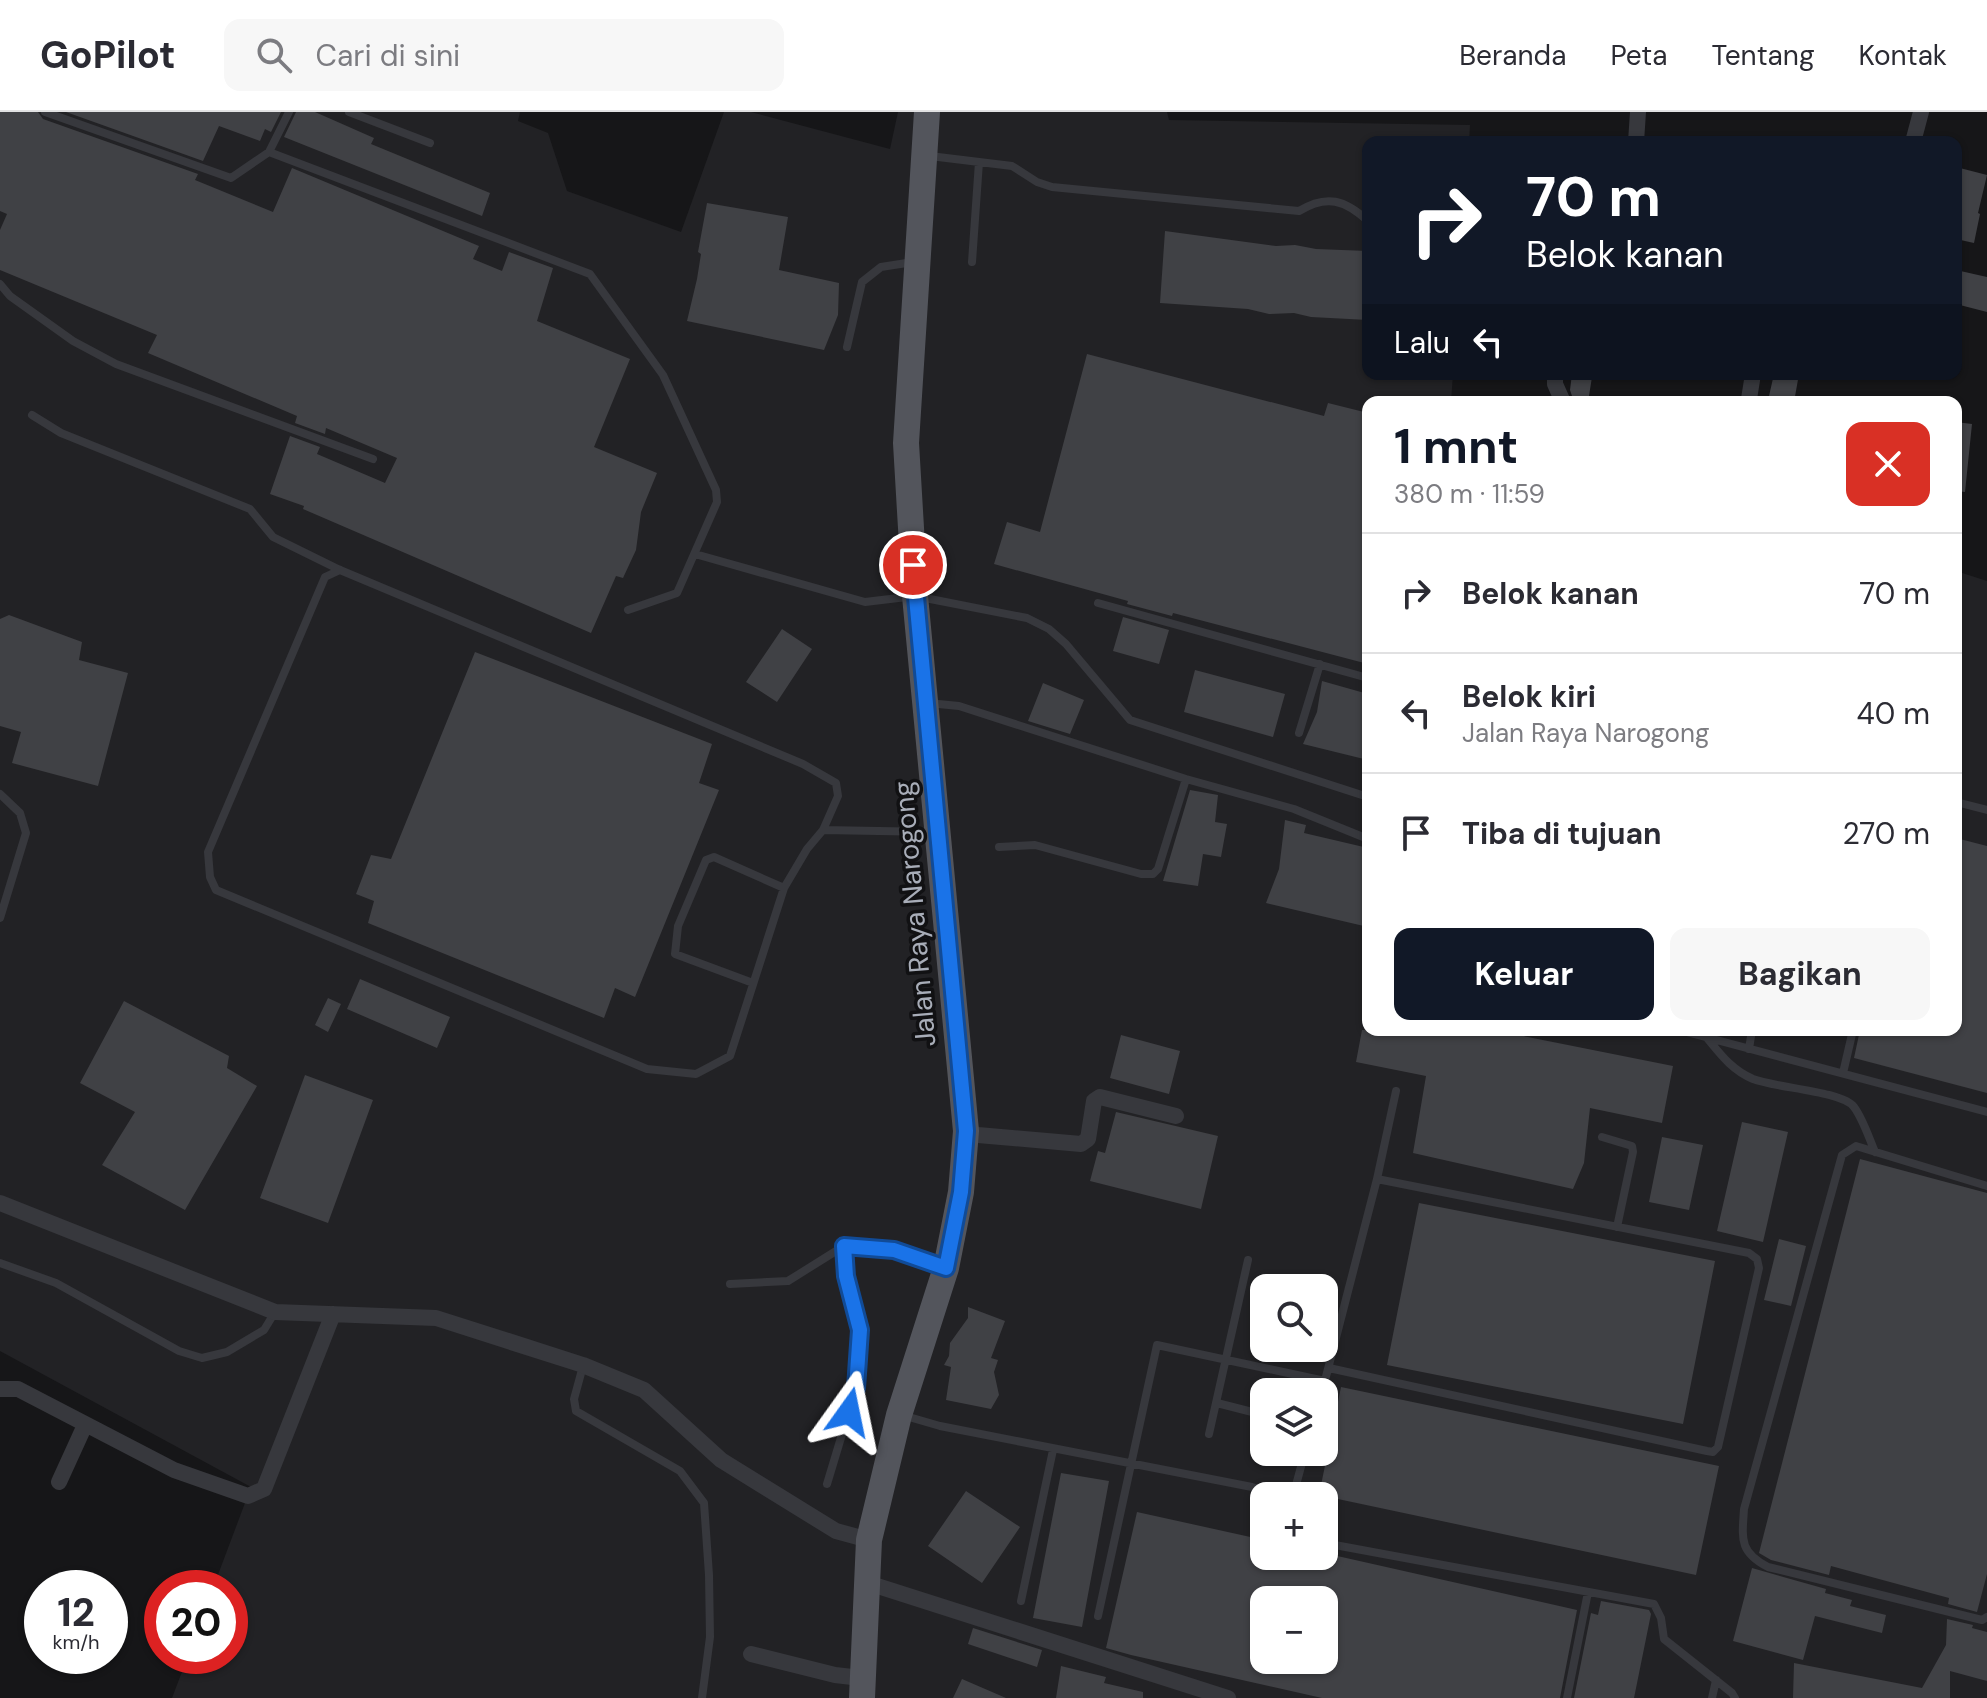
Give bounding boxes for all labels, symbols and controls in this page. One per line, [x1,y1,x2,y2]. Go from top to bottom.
search box [224,19,784,91]
text: GoPilot [40,30,176,80]
icon: search [252,33,296,77]
text: Cari di sini [316,36,460,75]
text: Beranda [1459,37,1566,74]
text: Peta [1610,37,1667,74]
text: Tentang [1711,37,1815,74]
text: Kontak [1859,37,1947,74]
text: 70 m [1526,160,1661,233]
icon: right [1394,168,1498,272]
text: Belok kanan [1526,231,1724,278]
icon: left [1466,320,1510,364]
text: Lalu [1394,323,1450,362]
text: 1 mnt [1394,415,1518,478]
button: close [1846,422,1930,506]
text: 380 m · 11:59 [1394,477,1545,511]
pin [879,531,947,599]
icon: arrive [891,543,935,587]
icon: right [1394,571,1438,615]
text: Belok kanan [1462,574,1639,613]
text: 70 m [1859,574,1930,613]
text: Belok kiri [1462,677,1596,716]
icon: left [1394,691,1438,735]
text: 40 m [1857,694,1930,733]
text: Jalan Raya Narogong [1462,716,1709,750]
street label: Jalan Raya Narogong [884,780,945,1048]
icon: arrive [1394,811,1438,855]
text: Tiba di tujuan [1462,814,1662,853]
text: 270 m [1842,814,1930,853]
button: Keluar [1394,928,1654,1020]
button: Bagikan [1670,928,1930,1020]
map controls [1250,1274,1338,1674]
button: search [1250,1274,1338,1362]
position arrow [807,1370,891,1454]
button: layers [1250,1378,1338,1466]
button: + [1250,1482,1338,1570]
speed limit sign: 20 [144,1570,248,1674]
text: 12 [57,1586,95,1638]
button: − [1250,1586,1338,1674]
text: km/h [52,1629,100,1655]

